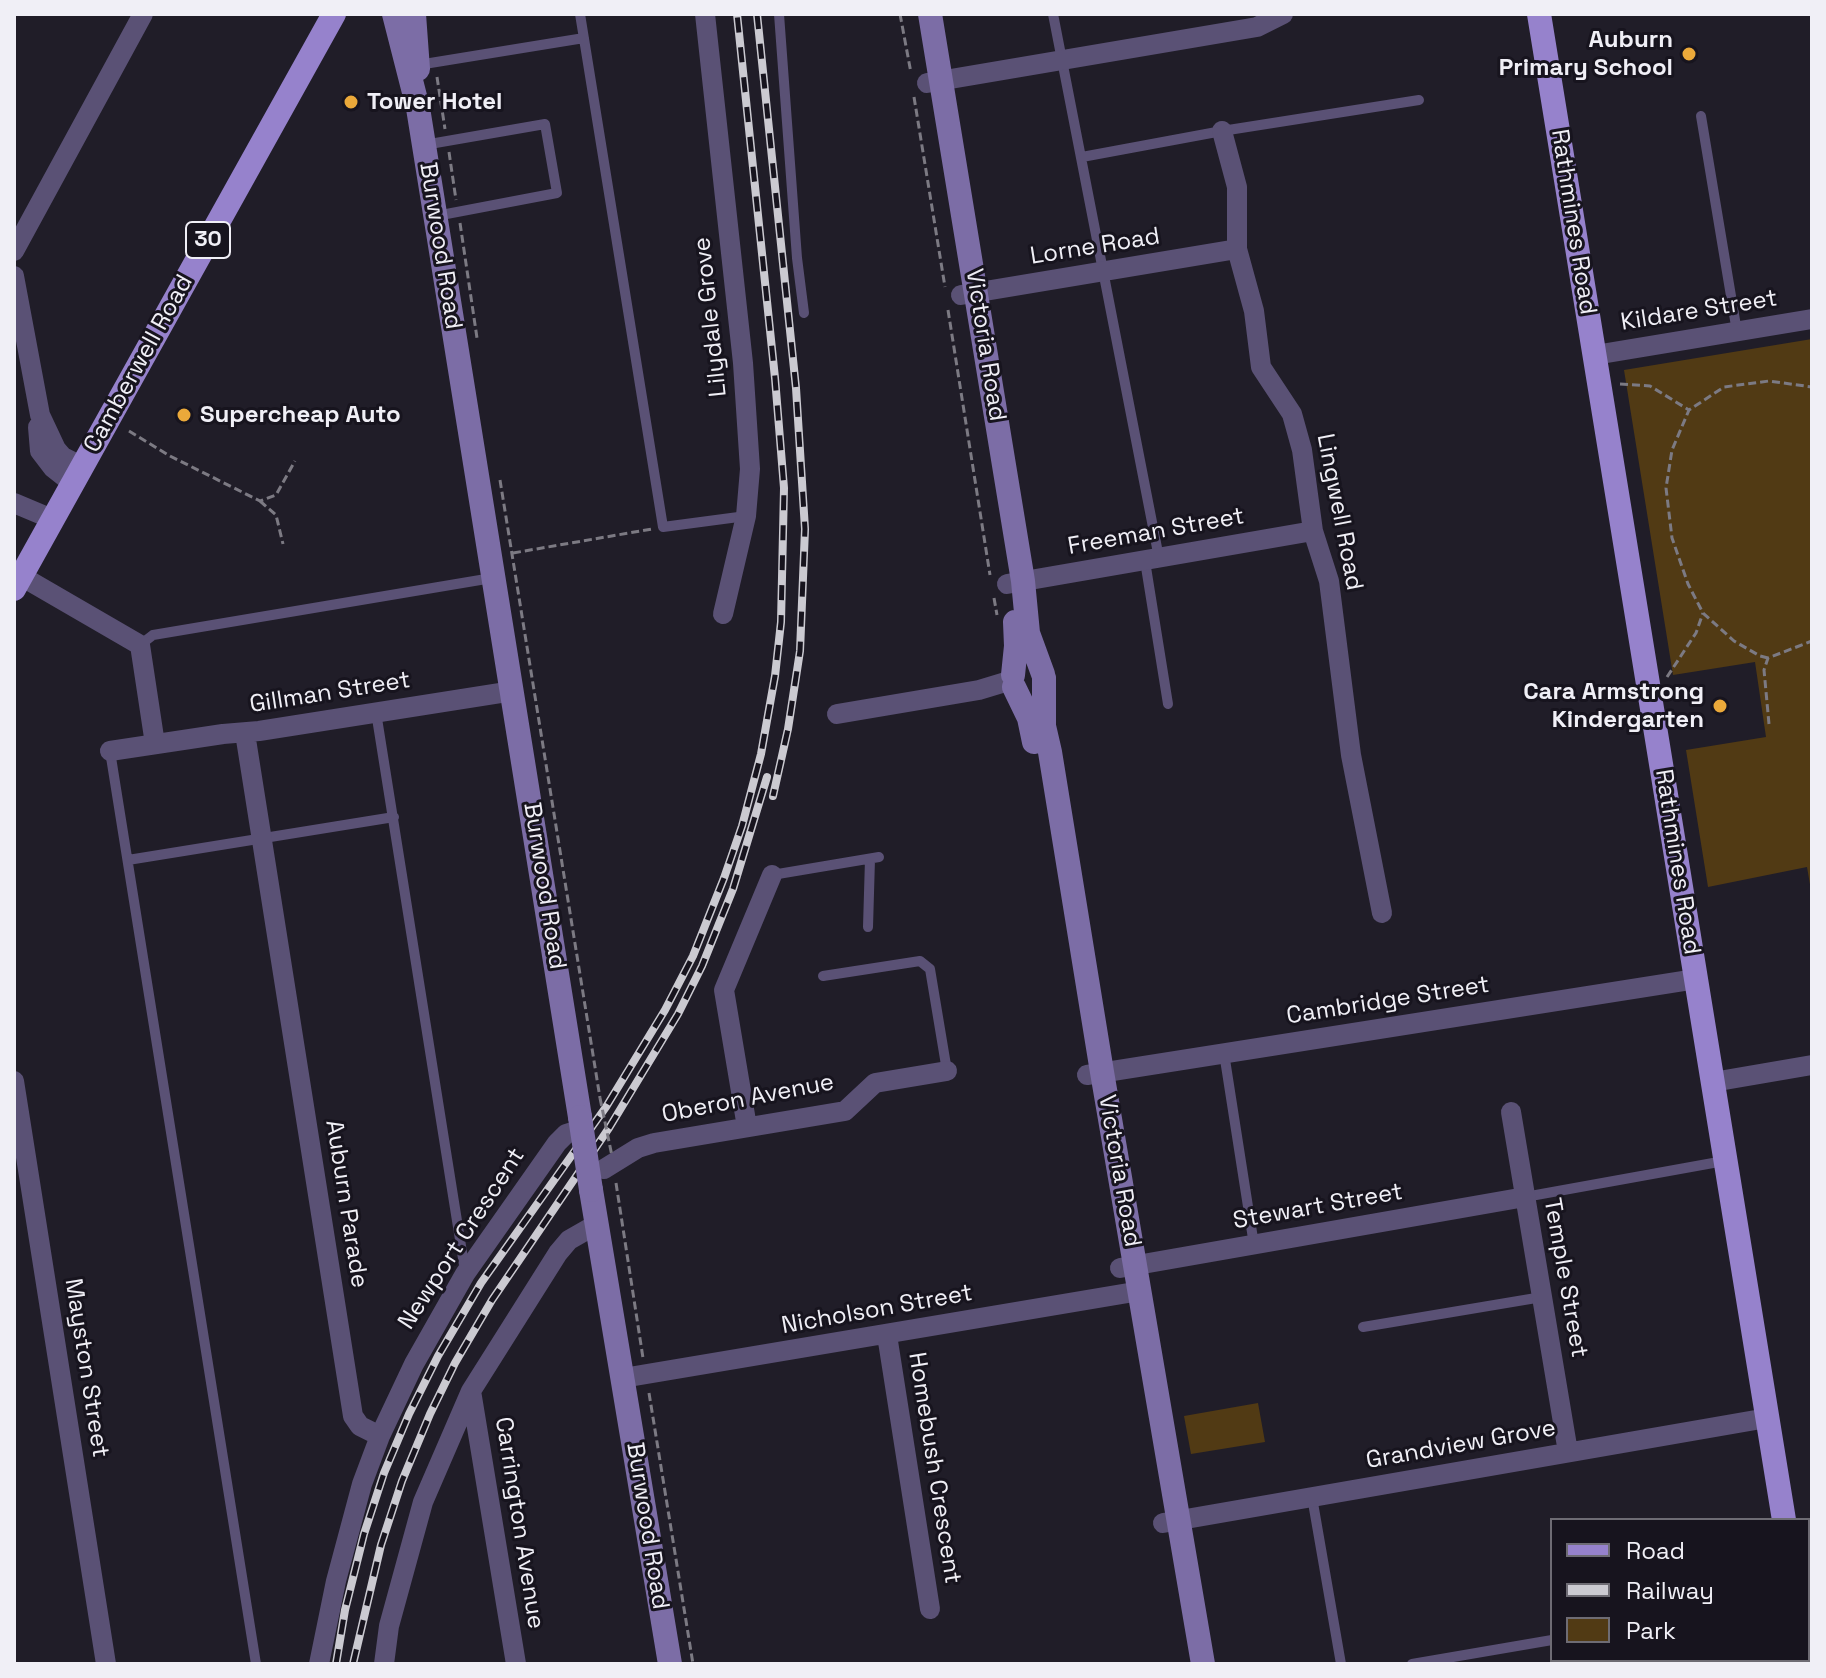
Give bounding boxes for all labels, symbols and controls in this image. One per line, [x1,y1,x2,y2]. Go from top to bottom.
place label: Auburn Primary School [1499,26,1673,82]
marker: Auburn Primary School [1680,45,1698,63]
place label: Tower Hotel [367,88,503,116]
marker: Tower Hotel [342,93,360,111]
street label: Rathmines Road [1544,127,1602,317]
street label: Burwood Road [413,160,467,332]
road number: 30 [186,222,230,258]
street label: Lorne Road [1028,223,1162,271]
street label: Lilydale Grove [688,236,734,398]
street label: Victoria Road [959,267,1011,423]
street label: Camberwell Road [78,270,200,458]
street label: Kildare Street [1619,284,1779,338]
place label: Supercheap Auto [200,401,401,429]
marker: Supercheap Auto [175,406,193,424]
street label: Lingwell Road [1310,431,1368,593]
street label: Freeman Street [1066,502,1246,562]
street label: Gillman Street [248,666,412,720]
place label: Cara Armstrong Kindergarten [1523,678,1704,734]
marker: Cara Armstrong Kindergarten [1711,697,1729,715]
street label: Rathmines Road [1648,767,1706,957]
street label: Burwood Road [517,800,571,972]
street label: Cambridge Street [1285,971,1491,1031]
street label: Oberon Avenue [659,1068,837,1130]
street label: Victoria Road [1091,1093,1147,1249]
street label: Auburn Parade [319,1118,373,1290]
street label: Newport Crescent [393,1143,531,1335]
street label: Stewart Street [1231,1178,1405,1236]
street label: Temple Street [1537,1196,1593,1360]
street label: Mayston Street [58,1276,114,1460]
street label: Nicholson Street [779,1279,975,1341]
street label: Homebush Crescent [901,1350,967,1586]
street label: Grandview Grove [1364,1414,1558,1476]
street label: Carrington Avenue [488,1415,550,1631]
street label: Burwood Road [620,1440,674,1612]
legend [1550,1518,1810,1662]
text: Road [1626,1535,1685,1566]
text: Railway [1626,1575,1714,1606]
text: Park [1626,1615,1676,1646]

